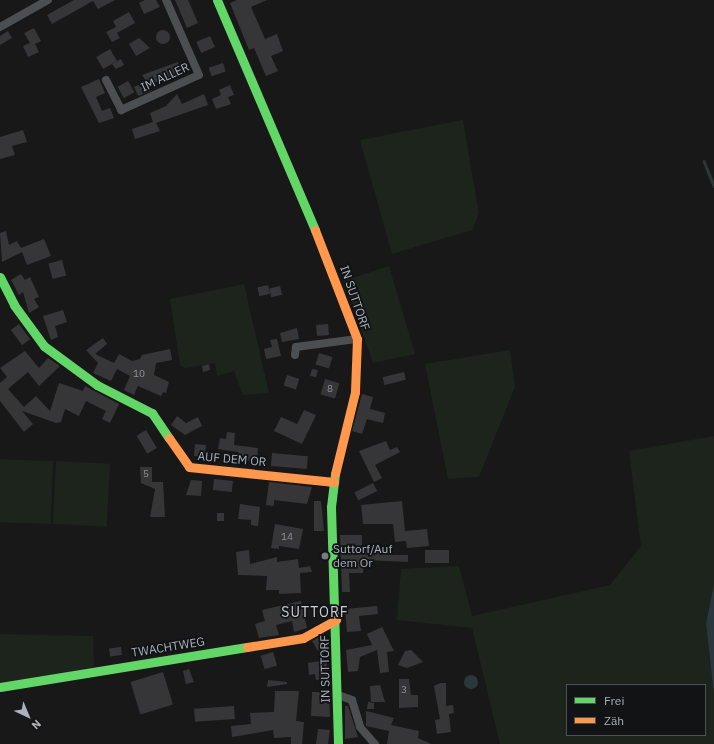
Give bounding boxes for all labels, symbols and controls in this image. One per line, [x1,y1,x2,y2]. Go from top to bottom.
street label: IM ALLER [138,60,192,94]
street label: IN SUTTORF [337,264,373,332]
house number: 10 [133,368,145,380]
house number: 8 [327,383,333,395]
street label: AUF DEM OR [197,449,267,469]
house number: 5 [143,468,149,480]
house number: 14 [281,531,293,543]
place label: Suttorf/Auf dem Or [333,542,392,570]
marker: Suttorf/Auf dem Or [320,551,330,561]
district label: SUTTORF [281,604,349,620]
street label: TWACHTWEG [130,634,206,660]
street label: IN SUTTORF [317,635,333,703]
house number: 3 [401,684,407,696]
legend [566,684,706,736]
text: Frei [604,693,624,708]
north arrow [8,696,48,736]
text: Zäh [604,713,624,728]
text: N [29,717,44,732]

